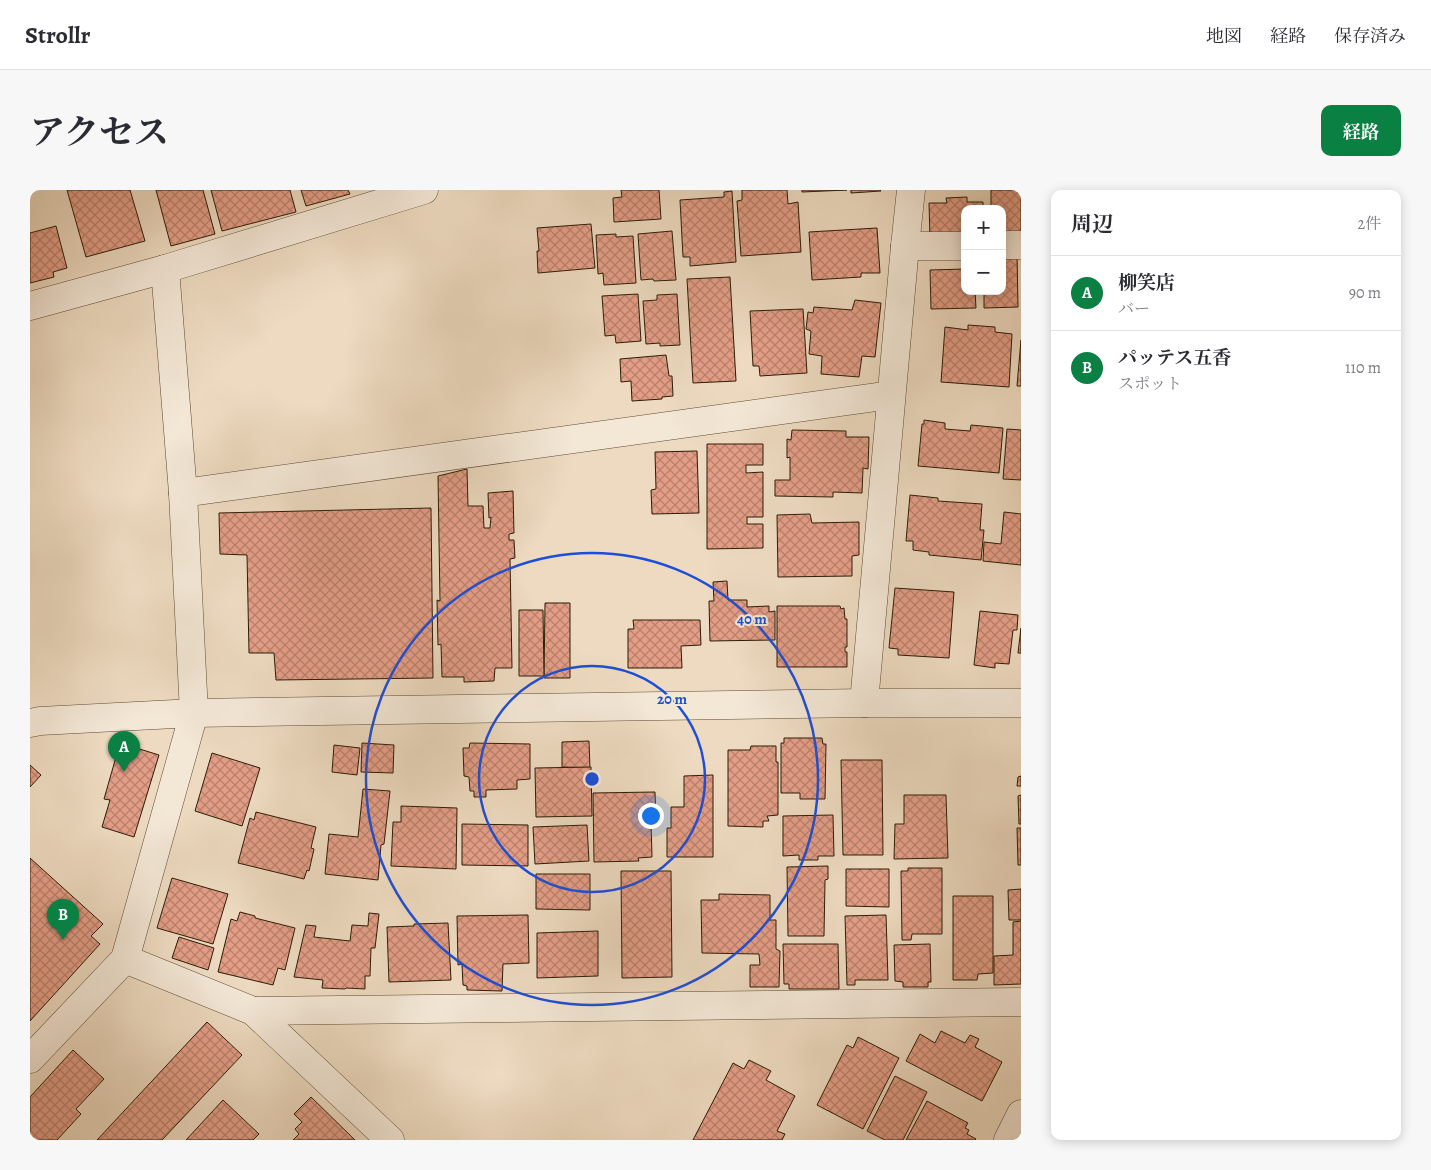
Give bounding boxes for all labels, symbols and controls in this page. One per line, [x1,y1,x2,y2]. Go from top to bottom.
text: Strollr [25,19,90,51]
text: 地図 [1206,24,1242,48]
text: 経路 [1270,24,1306,48]
text: 保存済み [1334,24,1406,48]
button: 経路 [1321,105,1401,156]
text: アクセス [30,108,169,156]
map controls [961,205,1006,295]
button: + [961,205,1006,250]
text: 周辺 [1071,210,1113,238]
text: 2件 [1357,213,1381,235]
button: − [961,250,1006,295]
text: 柳笑店 [1118,270,1175,296]
text: A [1082,282,1092,304]
text: 90 m [1349,282,1381,304]
text: バー [1118,298,1150,320]
text: パッテス五香 [1118,345,1231,371]
text: B [1082,357,1092,379]
text: 110 m [1345,357,1381,379]
text: スポット [1118,373,1182,395]
text: 40 m [737,609,767,629]
text: 20 m [657,689,687,709]
pin: A [108,731,140,772]
centre of rings [583,770,601,788]
your location [638,803,664,829]
pin: B [47,899,79,940]

